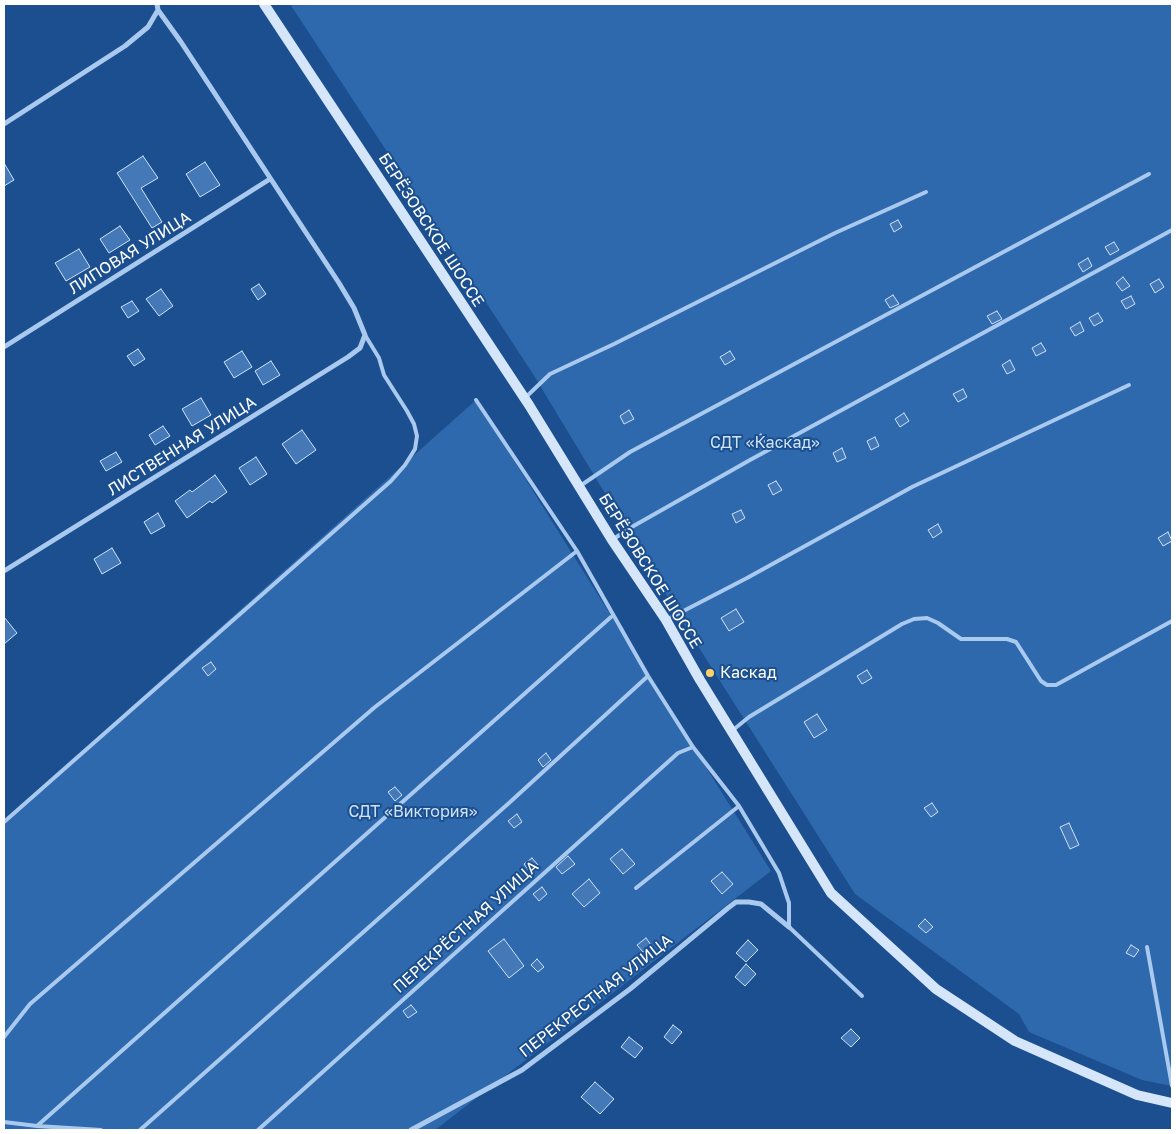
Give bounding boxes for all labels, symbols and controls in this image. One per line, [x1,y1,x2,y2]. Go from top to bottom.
street label: БЕРЁЗОВСКОЕ ШОССЕ [374,150,488,310]
street label: ЛИПОВАЯ УЛИЦА [65,208,195,298]
street label: ЛИСТВЕННАЯ УЛИЦА [104,392,260,500]
park label: СДТ «Каскад» [710,433,820,453]
street label: БЕРЁЗОВСКОЕ ШОССЕ [594,490,706,652]
place label: Каскад [720,663,777,683]
marker: Каскад [704,667,716,679]
park label: СДТ «Виктория» [349,802,477,822]
street label: ПЕРЕКРЁСТНАЯ УЛИЦА [390,857,542,997]
street label: ПЕРЕКРЕСТНАЯ УЛИЦА [516,930,676,1062]

